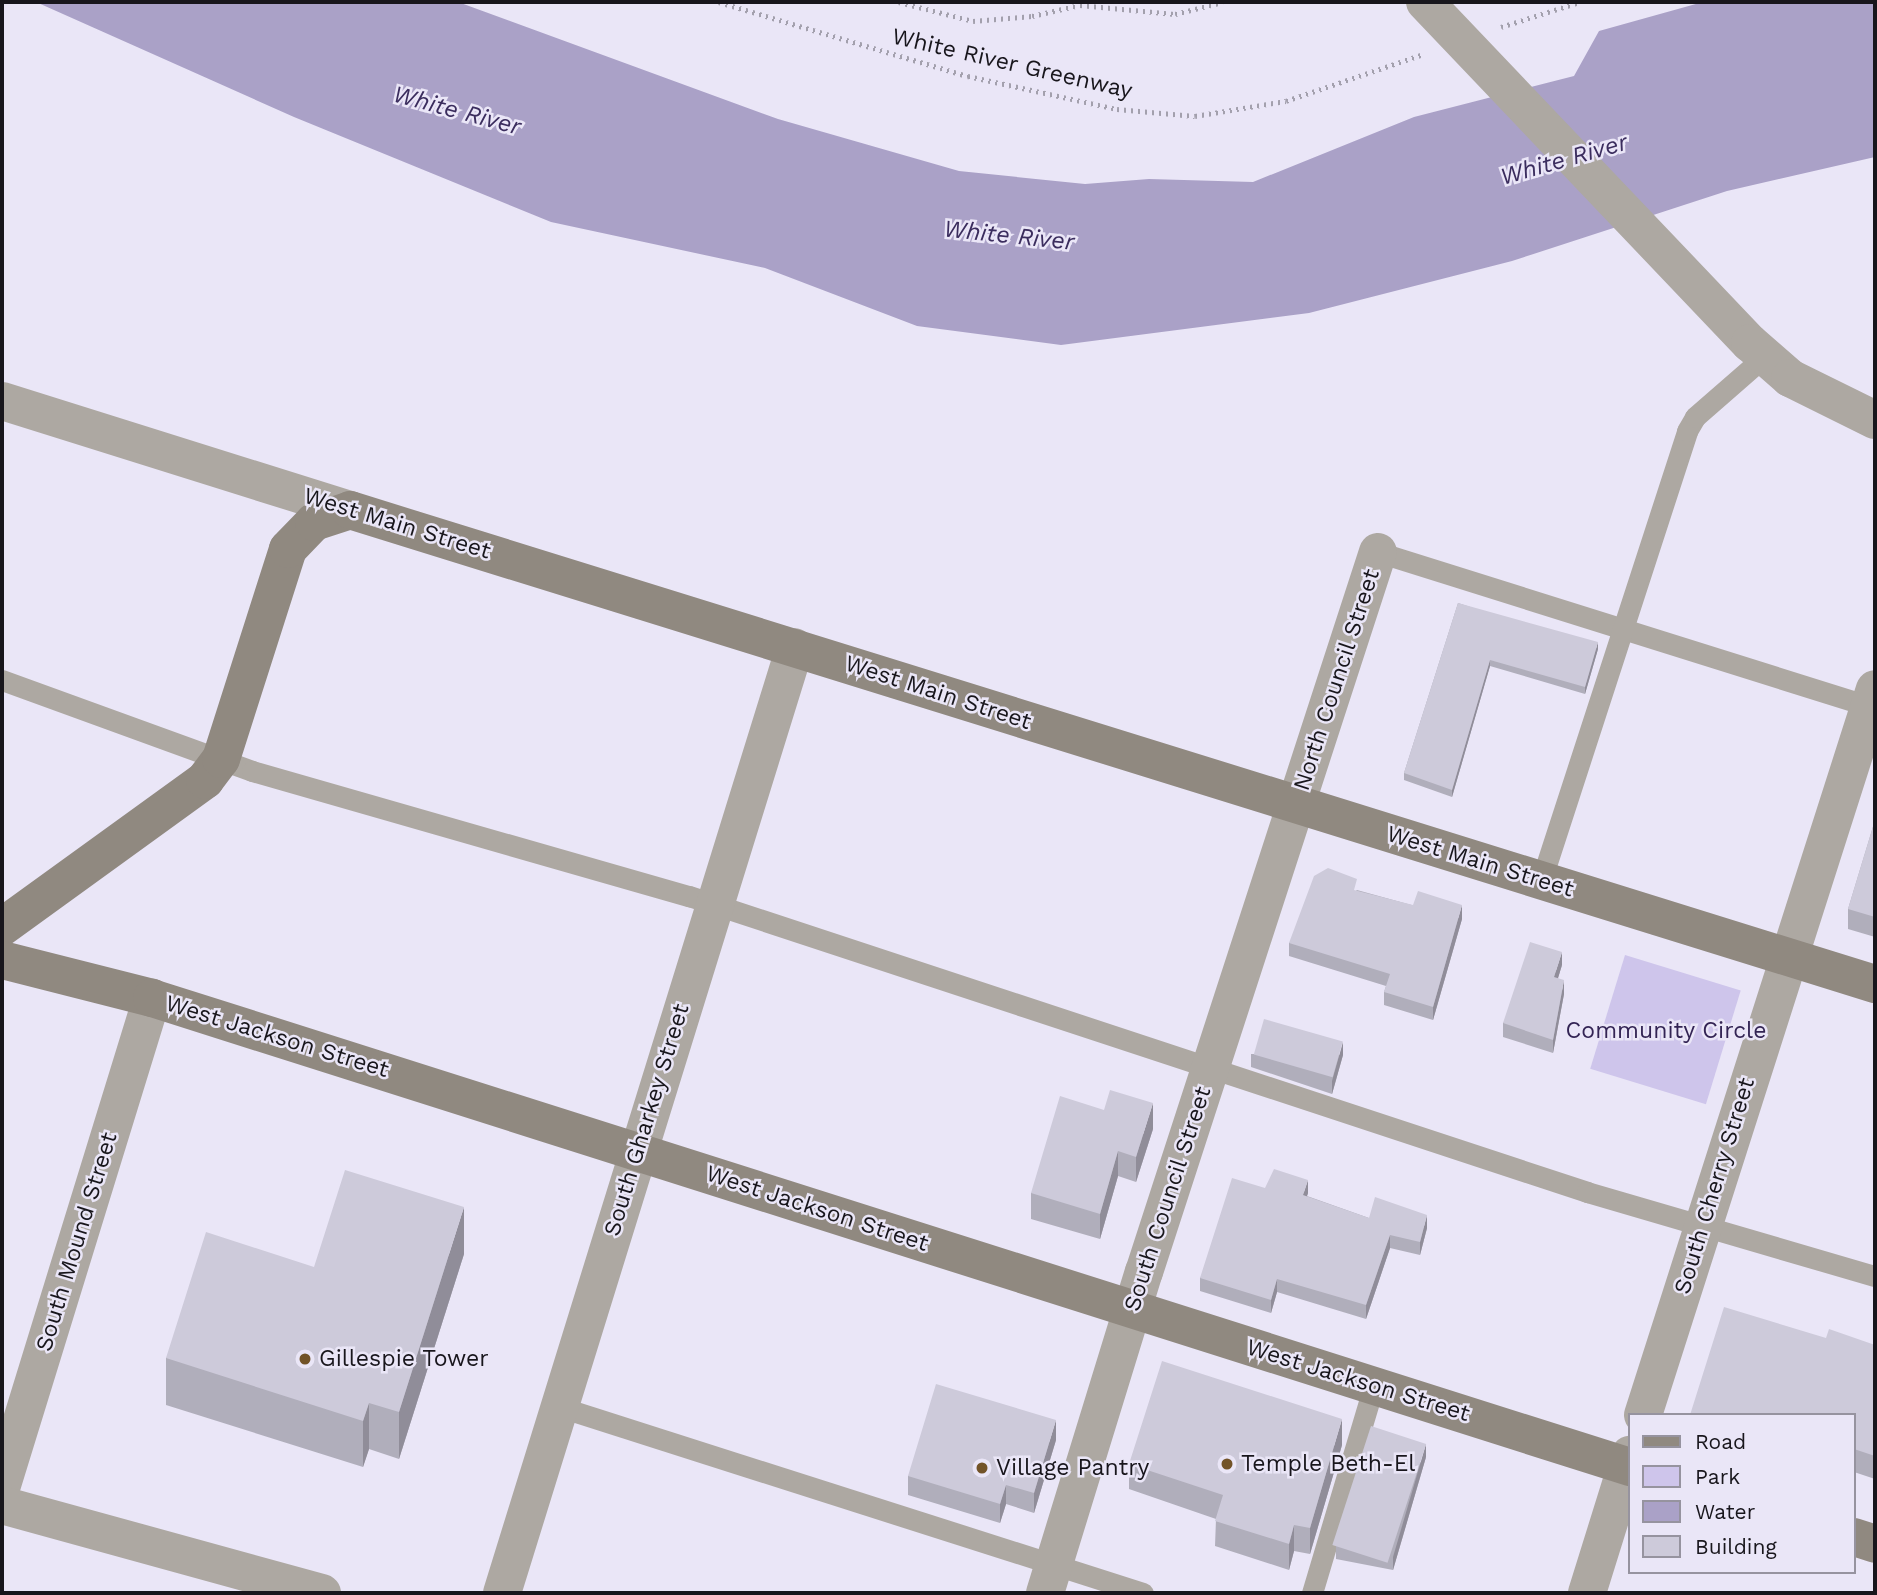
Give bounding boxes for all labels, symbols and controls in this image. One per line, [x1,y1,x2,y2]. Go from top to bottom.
street label: White River Greenway [889,23,1135,105]
water label: White River [390,80,524,142]
water label: White River [1497,128,1631,192]
water label: White River [942,215,1076,257]
street label: West Main Street [300,482,494,566]
street label: North Council Street [1288,565,1386,795]
street label: West Main Street [841,650,1035,736]
street label: West Main Street [1383,820,1577,904]
street label: West Jackson Street [162,990,392,1084]
street label: South Gharkey Street [598,1000,696,1240]
park label: Community Circle [1565,1017,1767,1045]
street label: South Cherry Street [1669,1074,1761,1298]
street label: South Council Street [1118,1083,1218,1315]
street label: South Mound Street [31,1129,123,1355]
street label: West Jackson Street [702,1160,932,1258]
street label: West Jackson Street [1243,1334,1473,1428]
place label: Gillespie Tower [319,1345,489,1373]
marker: Gillespie Tower [297,1351,313,1367]
legend [1629,1413,1856,1574]
text: Road [1695,1429,1746,1454]
place label: Temple Beth-El [1241,1450,1415,1478]
place label: Village Pantry [996,1454,1149,1482]
marker: Temple Beth-El [1219,1456,1235,1472]
marker: Village Pantry [974,1460,990,1476]
text: Park [1695,1464,1740,1489]
text: Water [1695,1499,1755,1524]
text: Building [1695,1534,1777,1559]

